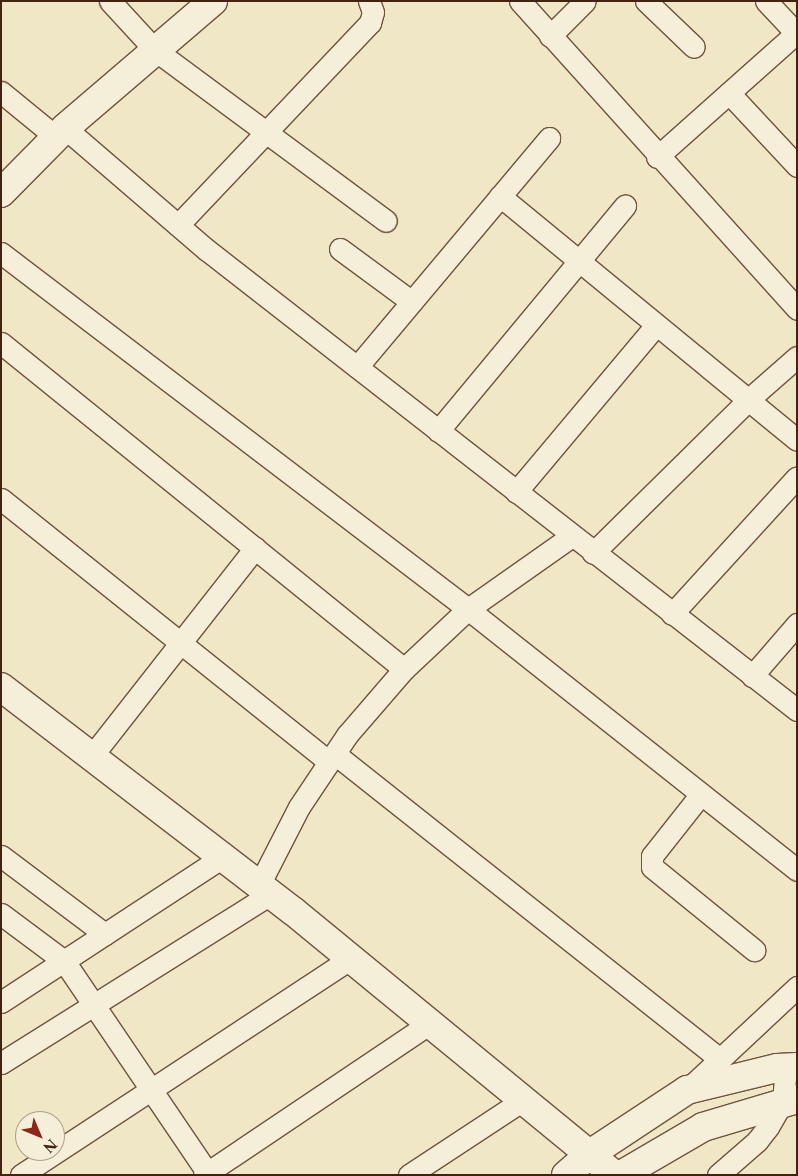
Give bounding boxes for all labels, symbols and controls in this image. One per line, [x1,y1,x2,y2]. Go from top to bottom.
north arrow [15,1111,65,1161]
text: N [39,1135,61,1157]

